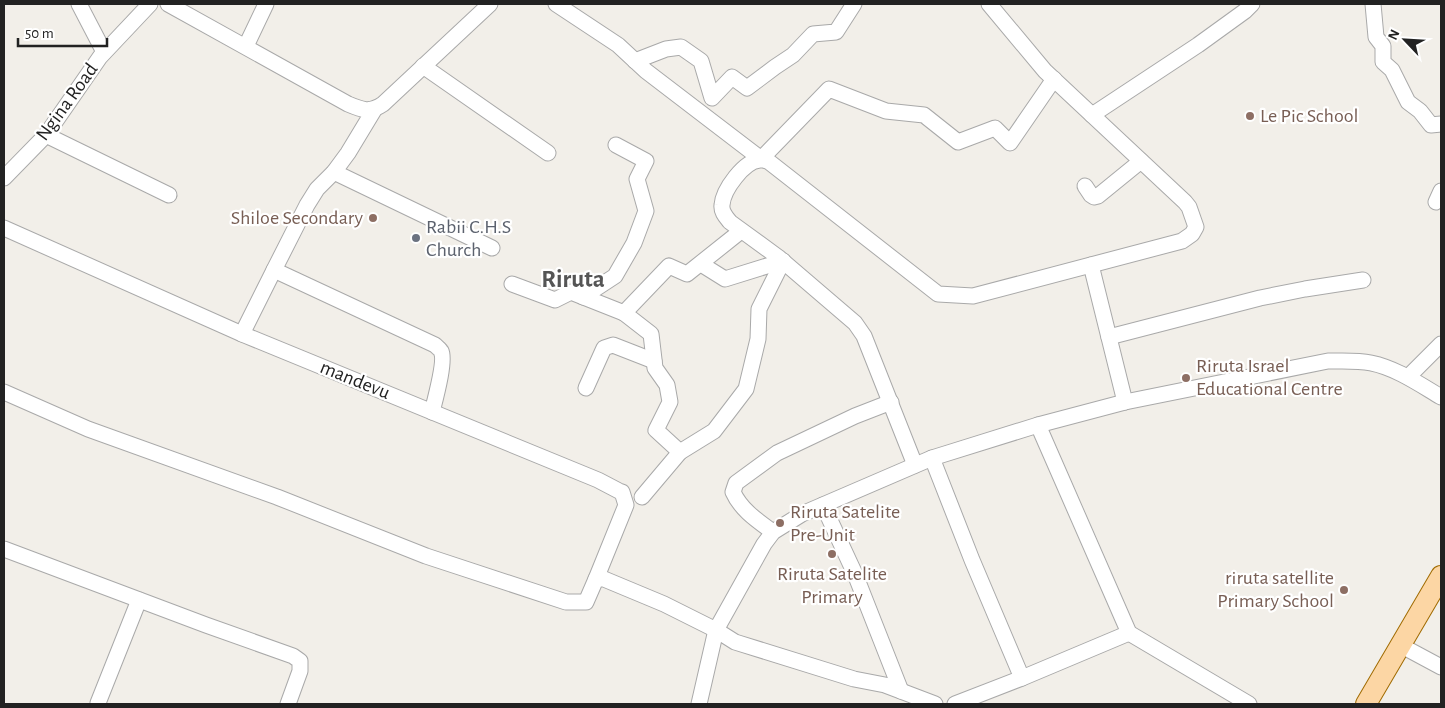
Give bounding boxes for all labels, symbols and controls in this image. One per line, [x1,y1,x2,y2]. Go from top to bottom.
scale bar [18,15,106,47]
north arrow [1380,15,1430,65]
text: 50 m [25,26,54,41]
text: N [1386,28,1403,42]
street label: Ngina Road [32,60,102,144]
place label: Le Pic School [1260,106,1359,126]
marker: Le Pic School [1244,110,1256,122]
place label: Shiloe Secondary [231,208,363,228]
marker: Shiloe Secondary [367,212,379,224]
place label: Rabii C.H.S Church [426,217,511,260]
marker: Rabii C.H.S Church [410,232,422,244]
district label: Riruta [541,267,605,292]
place label: Riruta Israel Educational Centre [1196,356,1343,399]
street label: mandevu [317,357,393,403]
marker: Riruta Israel Educational Centre [1180,372,1192,384]
place label: Riruta Satelite Pre-Unit [790,502,900,545]
marker: Riruta Satelite Pre-Unit [774,517,786,529]
marker: Riruta Satelite Primary [826,548,838,560]
place label: Riruta Satelite Primary [777,564,887,607]
place label: riruta satellite Primary School [1217,568,1334,611]
marker: riruta satellite Primary School [1338,584,1350,596]

